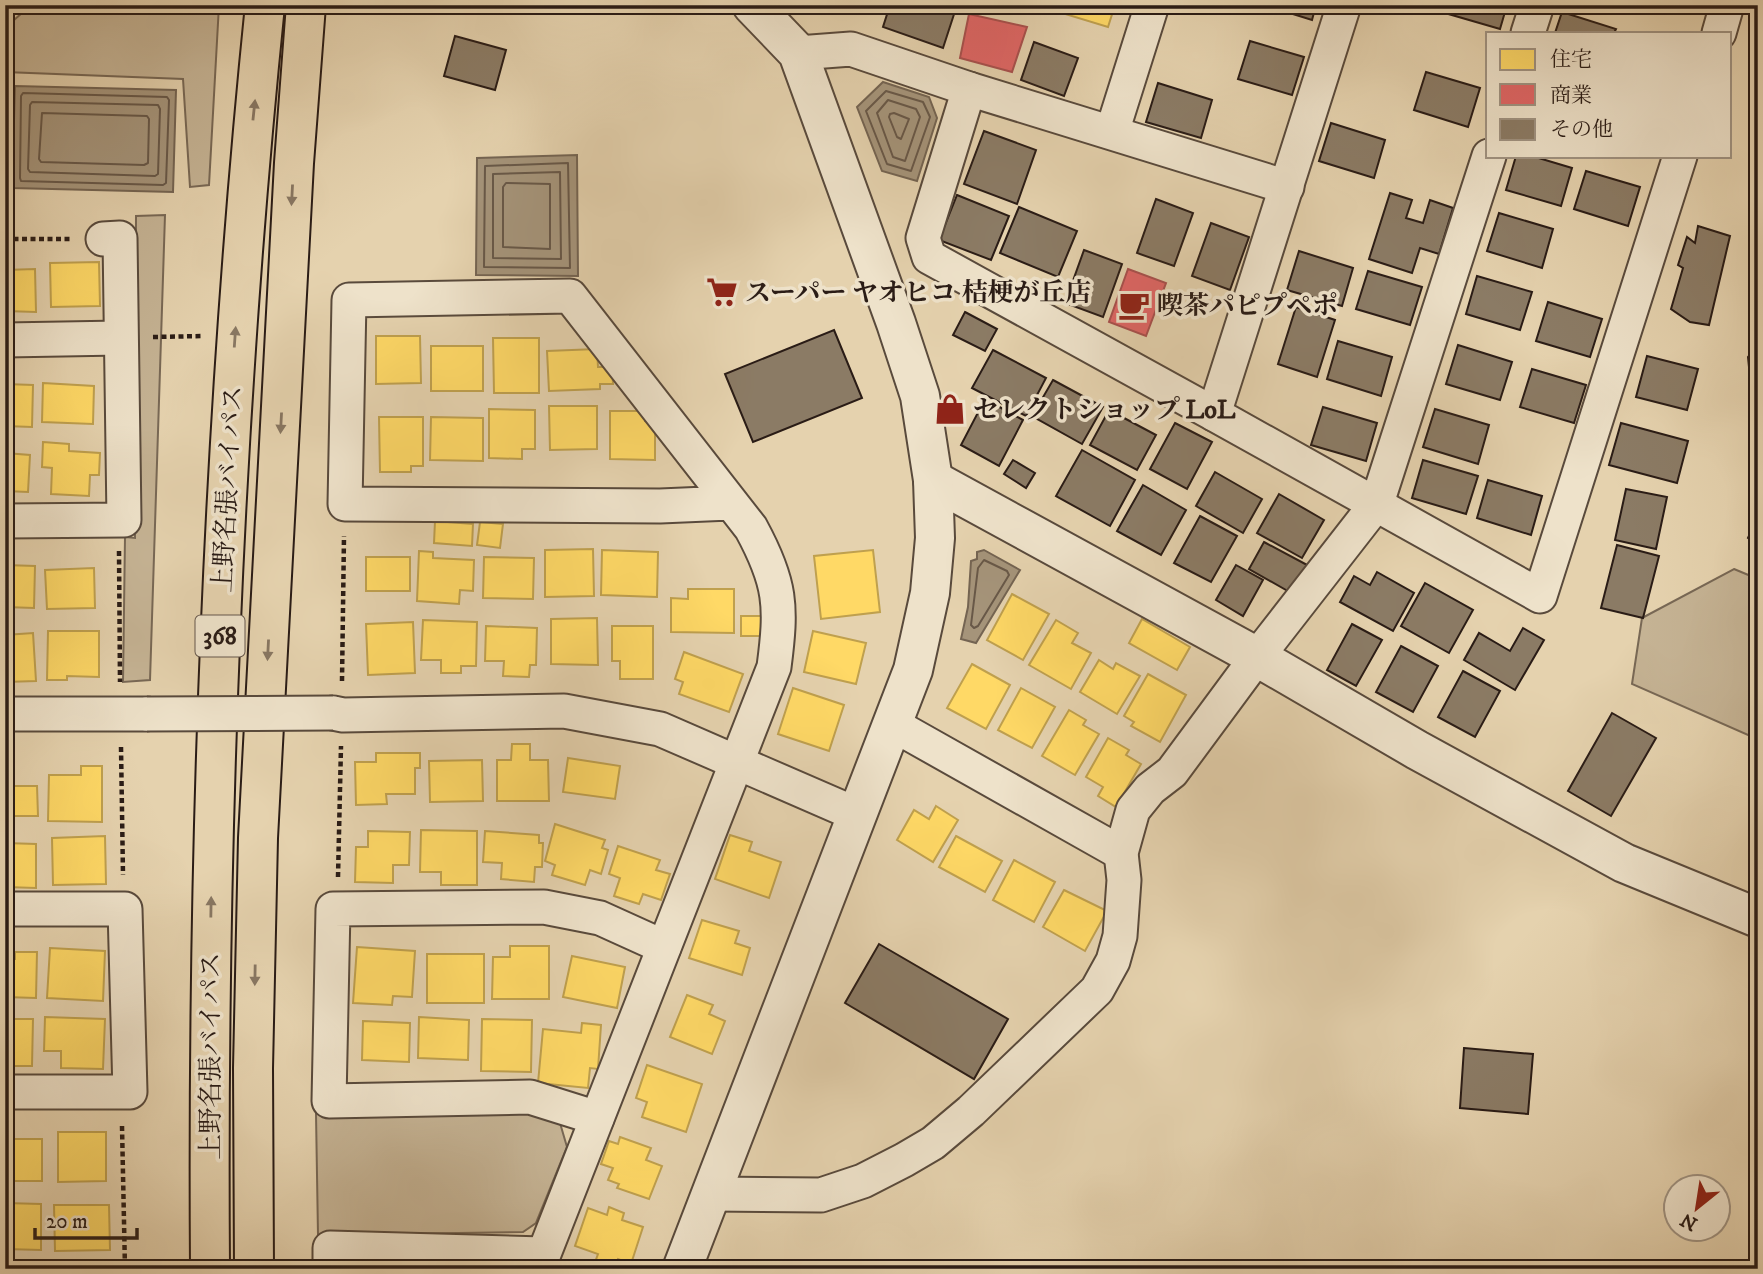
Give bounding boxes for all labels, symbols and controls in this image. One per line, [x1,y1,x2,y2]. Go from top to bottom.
legend [1486,32,1732,158]
text: 住宅 [1550,47,1592,73]
text: 商業 [1550,83,1592,109]
one-way arrow [249,99,260,121]
text: その他 [1550,117,1613,143]
one-way arrow [287,185,298,207]
supermarket icon: スーパー ヤオヒコ 桔梗が丘店 [705,275,739,309]
place label: スーパー ヤオヒコ 桔梗が丘店 [745,277,1092,310]
cafe icon: 喫茶パピプペポ [1117,288,1151,322]
place label: 喫茶パピプペポ [1157,290,1338,323]
one-way arrow [230,325,241,347]
street label: 上野名張バイパス [207,385,250,594]
shop icon: セレクトショップ LoL [933,392,967,426]
place label: セレクトショップ LoL [973,394,1236,427]
one-way arrow [275,412,286,434]
road number: 368 [196,616,244,656]
one-way arrow [263,639,274,661]
one-way arrow [206,895,217,917]
street label: 上野名張バイパス [195,952,228,1160]
one-way arrow [249,964,261,986]
north arrow [1662,1172,1732,1242]
scale bar [35,1197,136,1241]
text: N [1676,1207,1702,1235]
text: 20 m [46,1209,88,1235]

